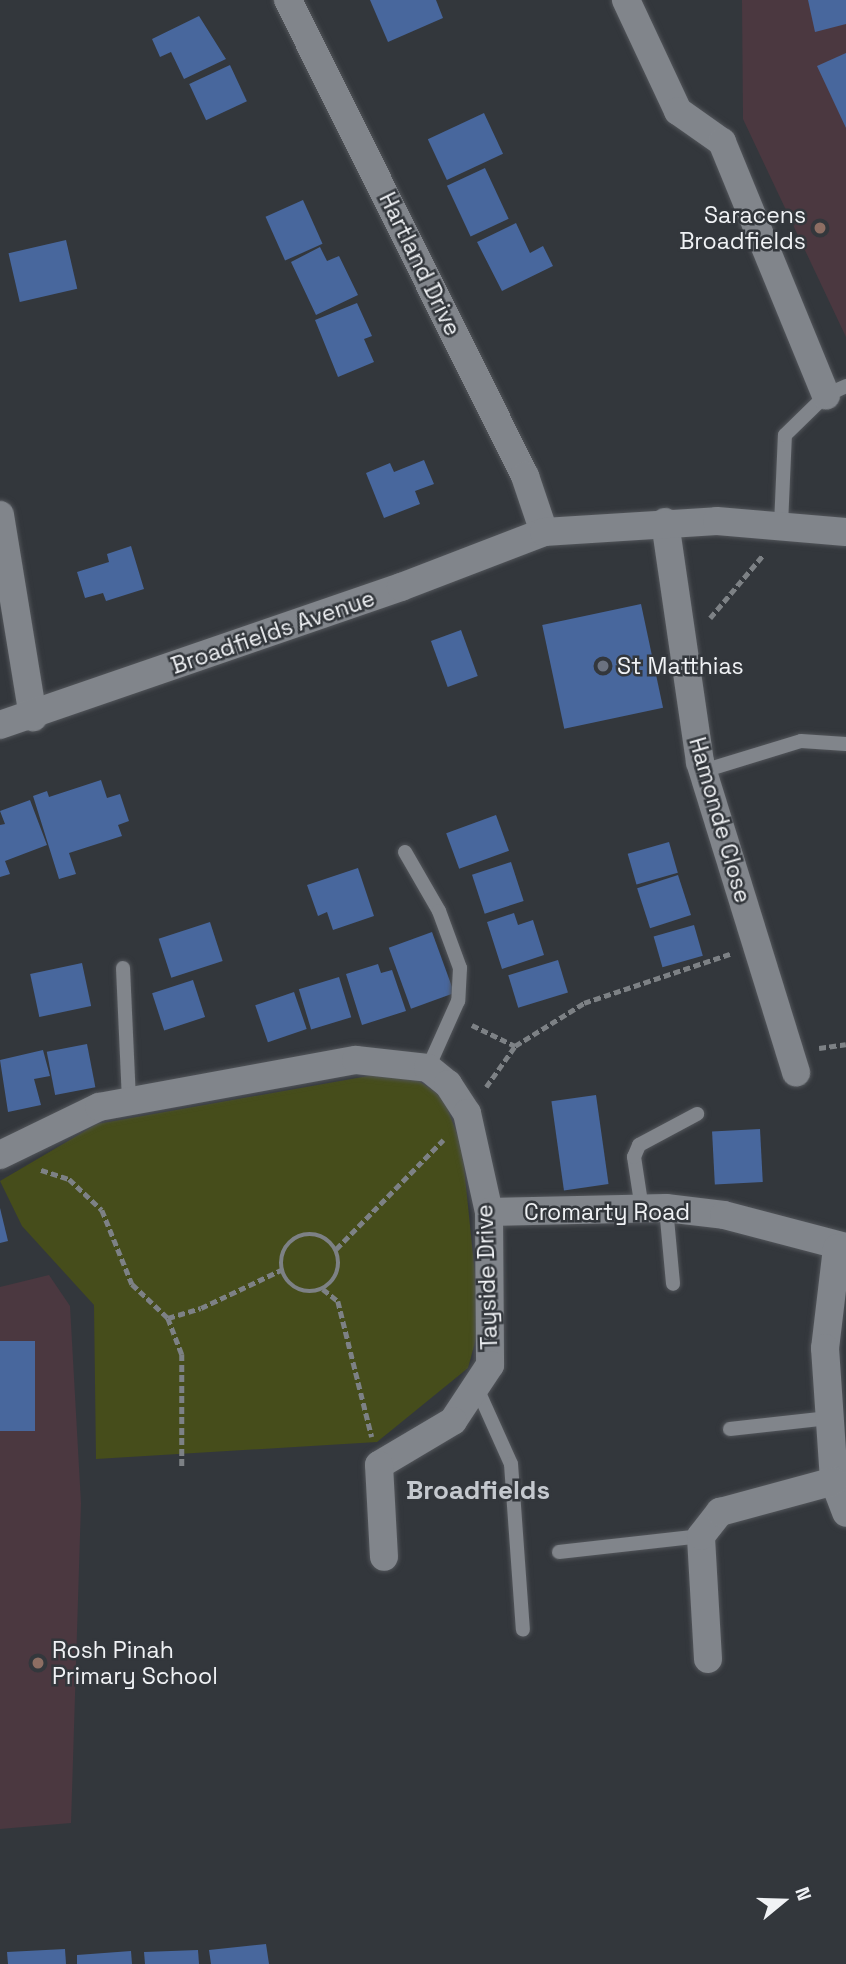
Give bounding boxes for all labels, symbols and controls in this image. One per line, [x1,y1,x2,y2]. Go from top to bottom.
street label: Hartland Drive [373,188,467,340]
place label: Saracens Broadfields [679,201,806,255]
marker: Saracens Broadfields [812,220,828,236]
street label: Broadfields Avenue [167,584,379,680]
place label: St Matthias [617,652,744,680]
marker: St Matthias [595,658,611,674]
street label: Hamonde Close [683,734,757,906]
street label: Cromarty Road [524,1198,690,1226]
street label: Tayside Drive [471,1204,503,1350]
district label: Broadfields [406,1475,550,1507]
place label: Rosh Pinah Primary School [52,1636,218,1690]
marker: Rosh Pinah Primary School [30,1655,46,1671]
north arrow [748,1866,818,1936]
text: N [789,1884,817,1904]

